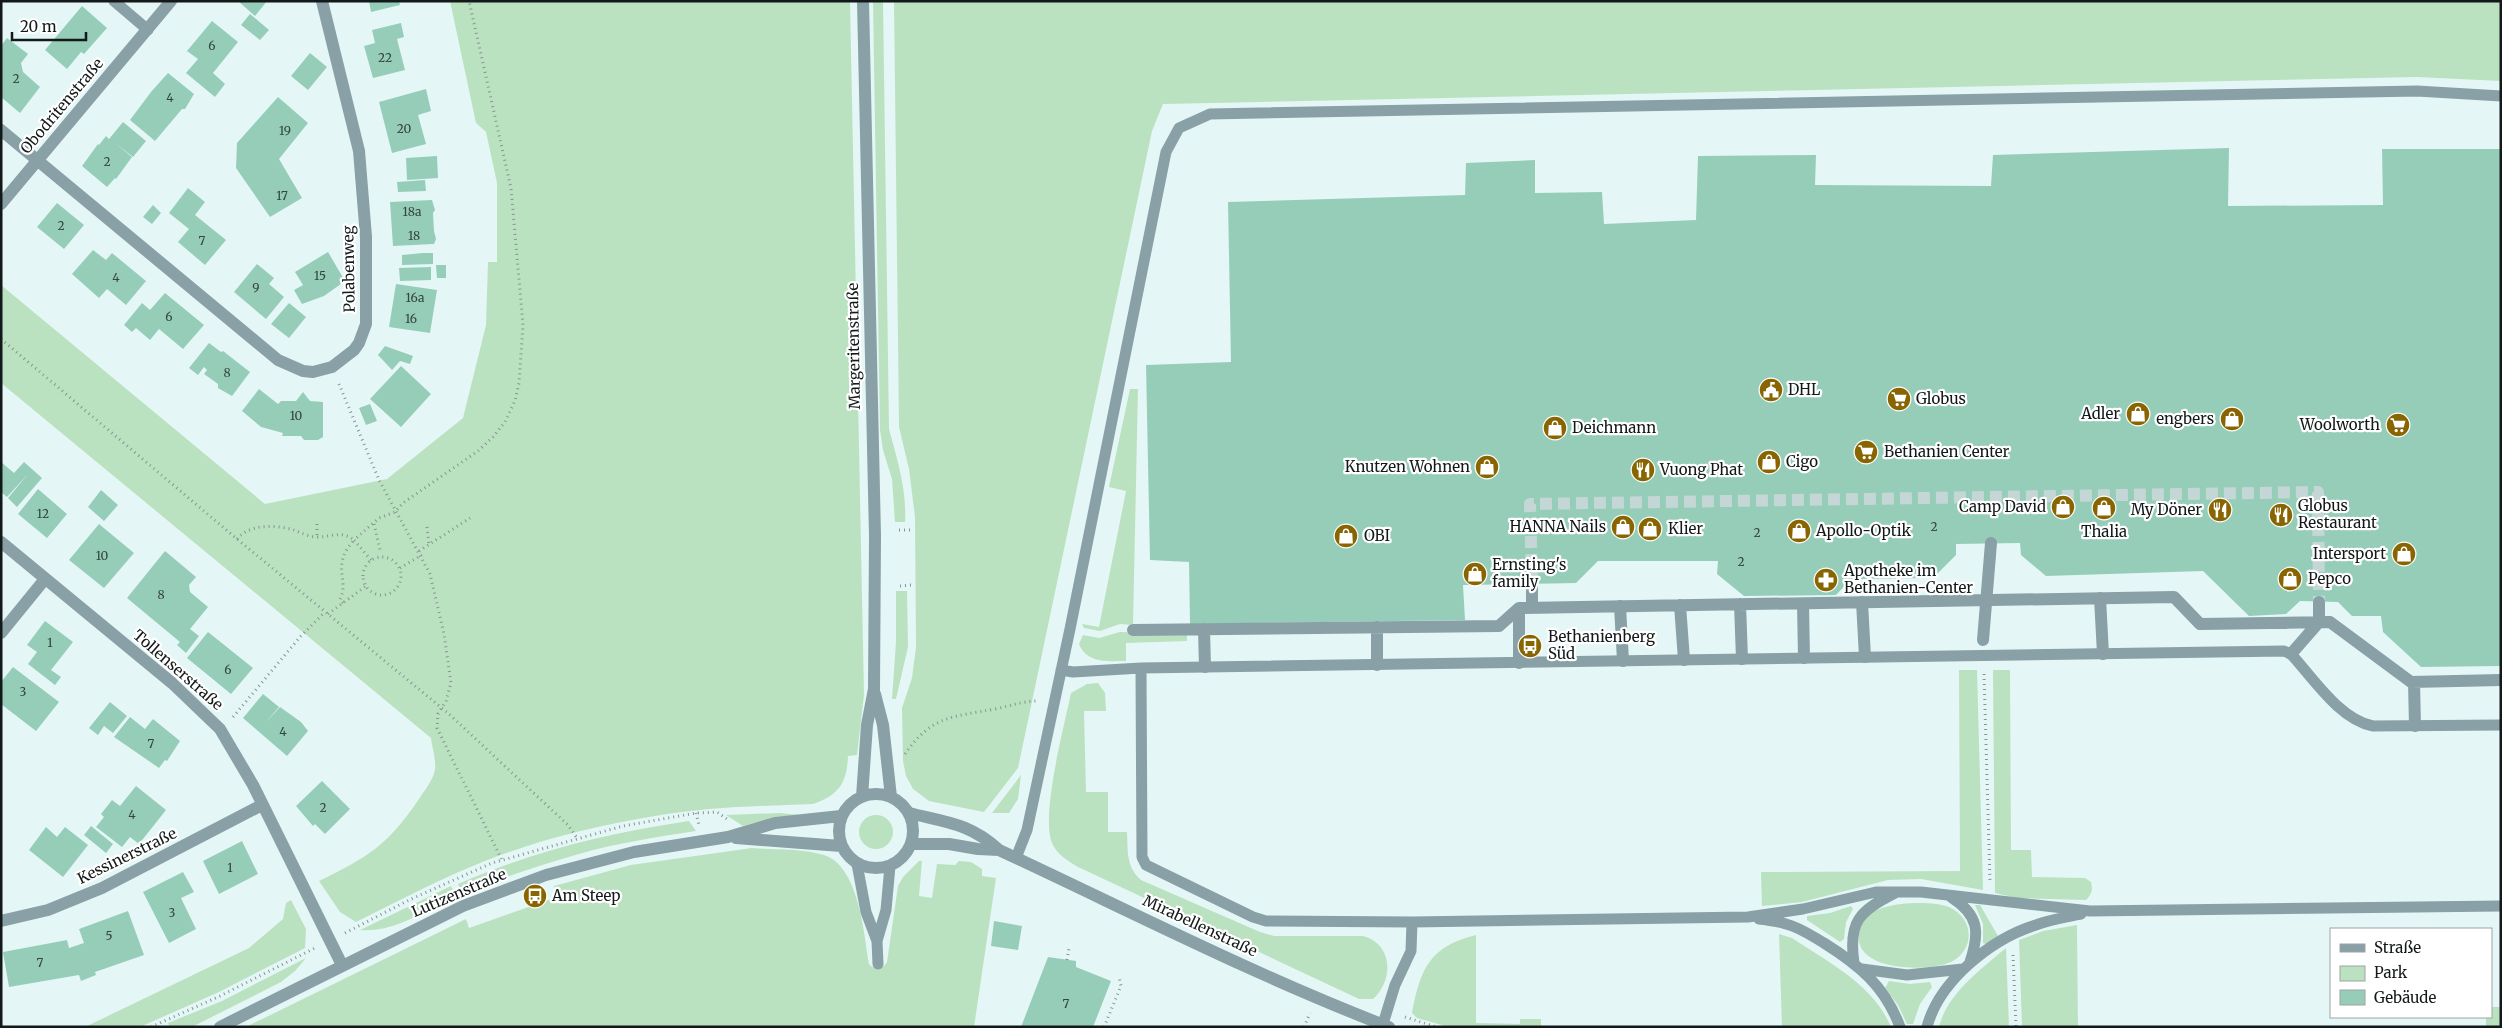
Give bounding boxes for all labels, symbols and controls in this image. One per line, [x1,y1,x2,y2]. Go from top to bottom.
scale bar [12,10,86,42]
text: 20 m [20,17,57,36]
house number: 6 [208,38,216,53]
house number: 22 [378,50,392,65]
street label: Obodritenstraße [16,54,107,157]
house number: 2 [12,71,20,86]
house number: 4 [166,90,174,105]
house number: 20 [397,121,412,136]
house number: 19 [279,123,291,138]
house number: 2 [103,154,111,169]
house number: 17 [276,188,288,203]
house number: 18a [403,204,422,219]
house number: 2 [57,218,65,233]
street label: Polabenweg [338,225,359,313]
house number: 18 [408,228,420,243]
house number: 7 [199,233,206,248]
house number: 15 [314,268,326,283]
house number: 4 [112,270,120,285]
house number: 9 [252,280,260,295]
street label: Margeritenstraße [843,282,864,409]
house number: 16a [406,290,425,305]
house number: 6 [165,309,173,324]
house number: 16 [405,311,417,326]
house number: 8 [223,365,231,380]
public building icon: DHL [1758,377,1784,403]
place label: DHL [1788,380,1821,399]
supermarket icon: Globus [1886,386,1912,412]
place label: Globus [1916,389,1966,408]
shop icon: Adler [2125,401,2151,427]
place label: Adler [2080,404,2120,423]
shop icon: engbers [2219,406,2245,432]
house number: 10 [290,408,303,423]
place label: engbers [2156,409,2214,428]
supermarket icon: Woolworth [2385,412,2411,438]
shop icon: Deichmann [1542,415,1568,441]
place label: Woolworth [2299,415,2380,434]
place label: Deichmann [1572,418,1656,437]
supermarket icon: Bethanien Center [1853,439,1879,465]
place label: Bethanien Center [1884,442,2010,461]
shop icon: Cigo [1756,449,1782,475]
place label: Cigo [1786,452,1818,471]
shop icon: Knutzen Wohnen [1474,454,1500,480]
place label: Knutzen Wohnen [1345,457,1470,476]
restaurant icon: Vuong Phat [1630,457,1656,483]
place label: Vuong Phat [1659,460,1743,479]
shop icon: Camp David [2050,494,2076,520]
shop icon: Thalia [2091,495,2117,521]
place label: Globus Restaurant [2298,496,2377,532]
place label: Camp David [1959,497,2046,516]
restaurant icon: My Döner [2207,497,2233,523]
place label: My Döner [2131,500,2202,519]
restaurant icon: Globus Restaurant [2268,502,2294,528]
house number: 12 [37,506,49,521]
shop icon: HANNA Nails [1610,514,1636,540]
shop icon: Klier [1637,516,1663,542]
place label: HANNA Nails [1510,517,1606,536]
shop icon: Apollo-Optik [1786,518,1812,544]
place label: Klier [1668,519,1703,538]
house number: 2 [1930,519,1938,534]
place label: Apollo-Optik [1815,521,1911,540]
place label: Thalia [2081,522,2127,541]
shop icon: OBI [1333,523,1359,549]
house number: 2 [1753,525,1761,540]
place label: OBI [1364,526,1390,545]
shop icon: Intersport [2391,541,2417,567]
place label: Intersport [2313,544,2386,563]
house number: 10 [96,548,109,563]
house number: 2 [1737,554,1745,569]
place label: Ernsting's family [1492,555,1566,591]
shop icon: Ernsting's family [1462,561,1488,587]
place label: Apotheke im Bethanien-Center [1843,561,1973,597]
shop icon: Pepco [2277,566,2303,592]
pharmacy icon: Apotheke im Bethanien-Center [1813,567,1839,593]
place label: Pepco [2308,569,2351,588]
house number: 8 [157,587,165,602]
street label: Tollenserstraße [129,625,227,714]
place label: Bethanienberg Süd [1548,627,1655,663]
bus stop icon: Bethanienberg Süd [1517,633,1543,659]
house number: 1 [47,635,53,650]
house number: 6 [224,662,232,677]
house number: 3 [20,684,27,699]
house number: 4 [279,724,287,739]
house number: 7 [148,736,155,751]
house number: 2 [319,800,327,815]
house number: 4 [128,807,136,822]
street label: Kessinerstraße [74,823,180,888]
house number: 1 [227,860,233,875]
street label: Lutizenstraße [409,864,509,921]
bus stop icon: Am Steep [522,883,548,909]
place label: Am Steep [551,886,621,905]
street label: Mirabellenstraße [1140,891,1261,960]
house number: 3 [169,905,176,920]
house number: 5 [105,928,113,943]
legend [2330,928,2492,1018]
text: Straße [2374,938,2421,957]
house number: 7 [37,955,44,970]
text: Park [2374,963,2408,982]
text: Gebäude [2374,988,2437,1007]
house number: 7 [1063,996,1070,1011]

